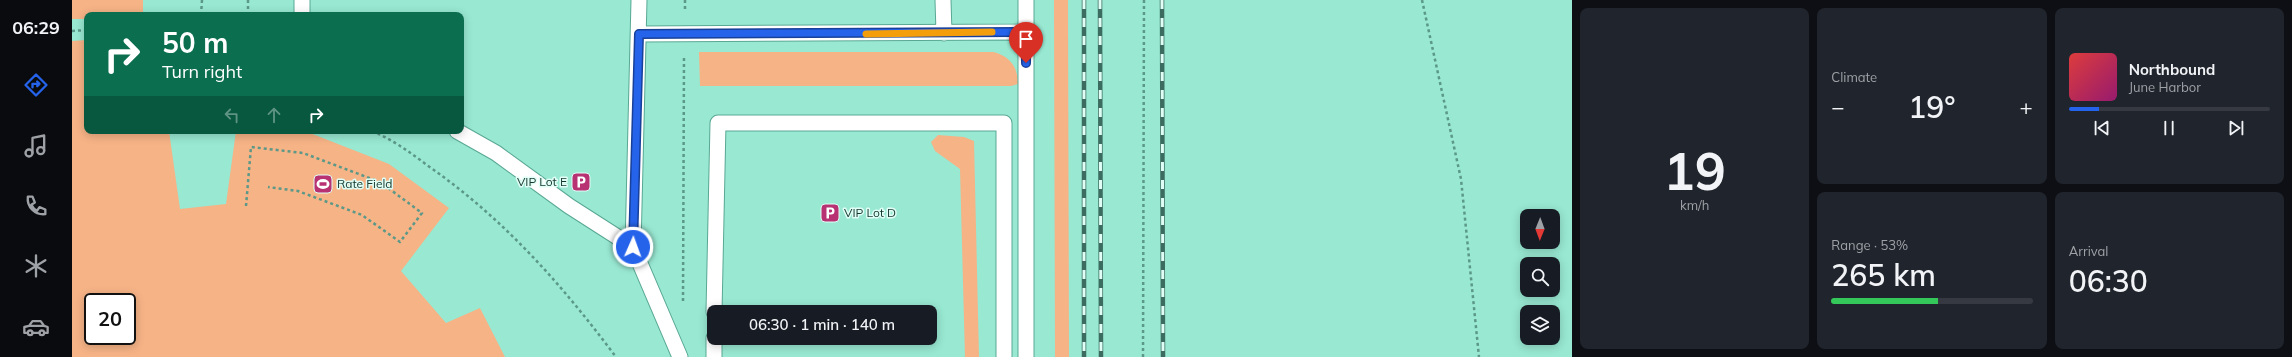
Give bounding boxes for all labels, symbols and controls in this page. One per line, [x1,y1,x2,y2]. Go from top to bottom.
text: 06:29 [12,16,60,39]
pin [1009,22,1043,63]
text: 50 m [162,25,228,60]
icon: right [96,28,148,80]
icon: arrive [1015,28,1037,50]
text: Turn right [162,60,242,83]
text: Northbound [2129,60,2215,79]
text: Climate [1831,69,1877,85]
icon: directions [22,71,50,99]
text: June Harbor [2129,79,2201,95]
text: 19° [1908,88,1956,126]
text: − [1831,93,1845,121]
text: + [2019,93,2033,121]
icon: left [221,104,243,126]
icon: ahead [263,104,285,126]
icon: right [305,104,327,126]
icon: previous [2091,117,2113,139]
icon: pause [2158,117,2180,139]
icon: next [2225,117,2247,139]
icon: music [22,132,50,160]
text: 19 [1663,138,1726,203]
parking icon: VIP Lot E [570,171,592,193]
sports icon: Rate Field [312,173,334,195]
place label: VIP Lot E [517,174,567,189]
place label: Rate Field [337,176,392,191]
icon: phone [22,192,50,220]
text: km/h [1680,197,1709,213]
parking icon: VIP Lot D [819,202,841,224]
place label: VIP Lot D [844,205,896,220]
north arrow [1520,209,1560,249]
map controls [1520,209,1560,345]
position arrow [612,226,654,268]
text: Range · 53% [1831,237,1908,253]
text: Arrival [2069,243,2108,259]
icon: climate [22,252,50,280]
text: 265 km [1831,256,1936,294]
button: search [1520,257,1560,297]
text: 06:30 [2069,262,2148,300]
speed limit sign: 20 [84,293,136,345]
button: layers [1520,305,1560,345]
icon: car [22,313,50,341]
text: 06:30 · 1 min · 140 m [749,315,895,334]

